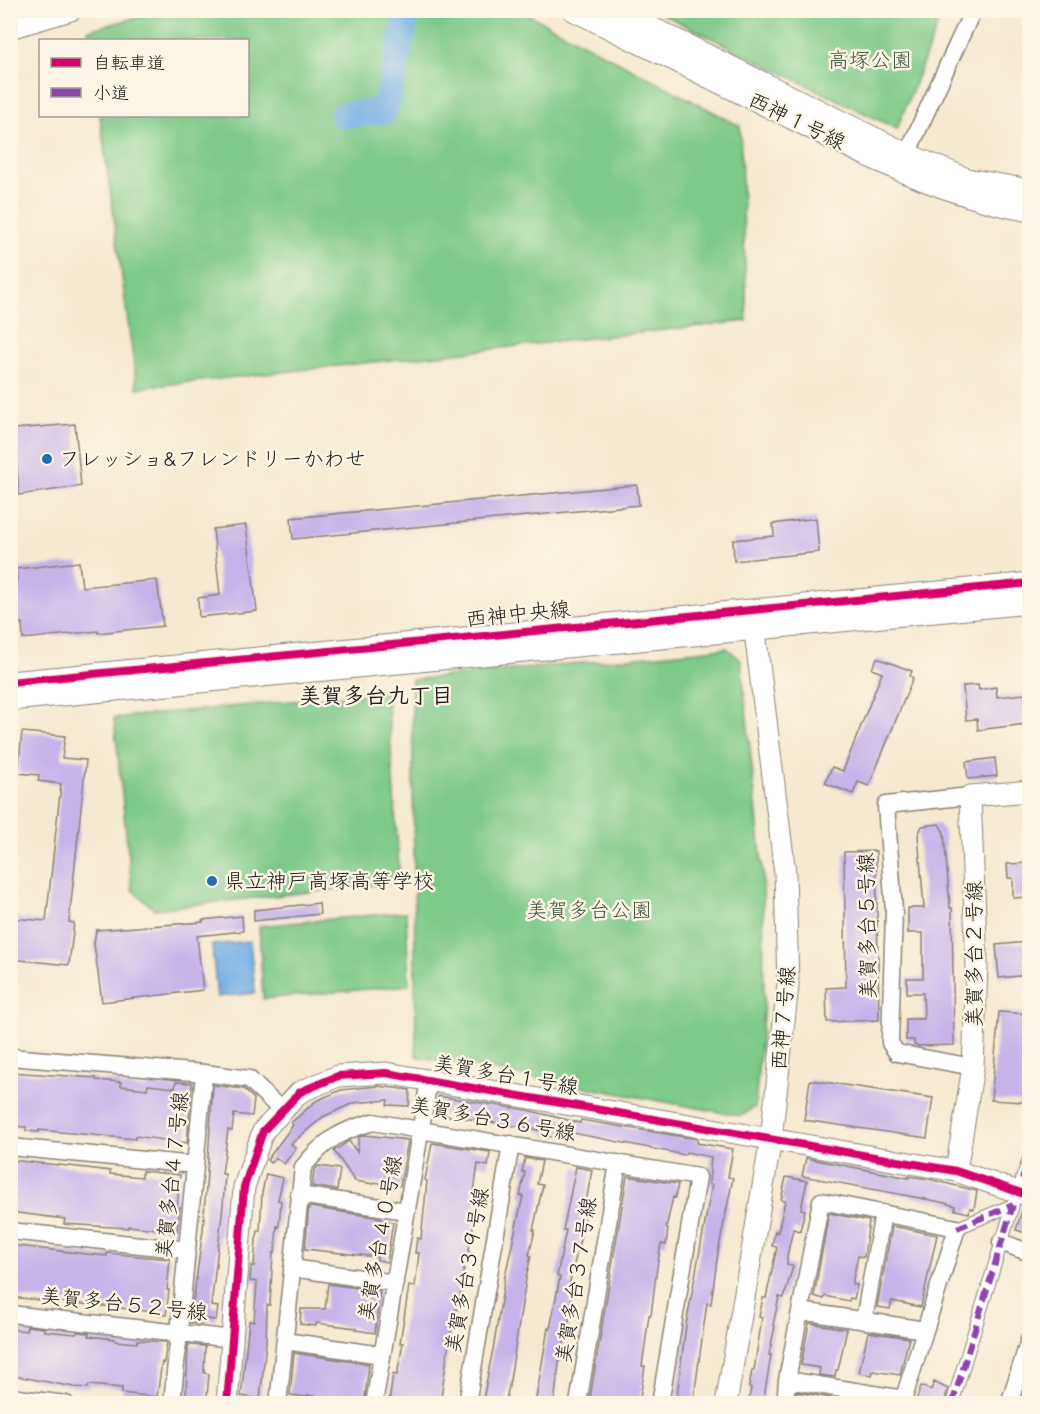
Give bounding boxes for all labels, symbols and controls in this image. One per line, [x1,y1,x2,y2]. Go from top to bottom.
legend [39,39,249,117]
park label: 高塚公園 [828,48,912,72]
text: 自転車道 [93,53,165,74]
text: 小道 [93,83,129,104]
street label: 西神１号線 [745,87,849,155]
place label: フレッショ&フレンドリーかわせ [59,447,366,471]
marker: フレッショ&フレンドリーかわせ [40,452,54,466]
street label: 西神中央線 [465,597,571,631]
district label: 美賀多台九丁目 [299,683,453,709]
street label: 美賀多台５号線 [854,852,880,1000]
place label: 県立神戸高塚高等学校 [224,869,434,893]
marker: 県立神戸高塚高等学校 [205,874,219,888]
street label: 美賀多台２号線 [962,881,986,1028]
park label: 美賀多台公園 [526,898,652,922]
street label: 西神７号線 [766,965,800,1071]
street label: 美賀多台１号線 [432,1050,580,1100]
street label: 美賀多台４７号線 [151,1090,193,1260]
street label: 美賀多台３６号線 [408,1093,578,1145]
street label: 美賀多台４０号線 [354,1153,406,1323]
street label: 美賀多台３９号線 [441,1185,493,1355]
street label: 美賀多台３７号線 [551,1195,601,1365]
street label: 美賀多台５２号線 [39,1283,209,1325]

